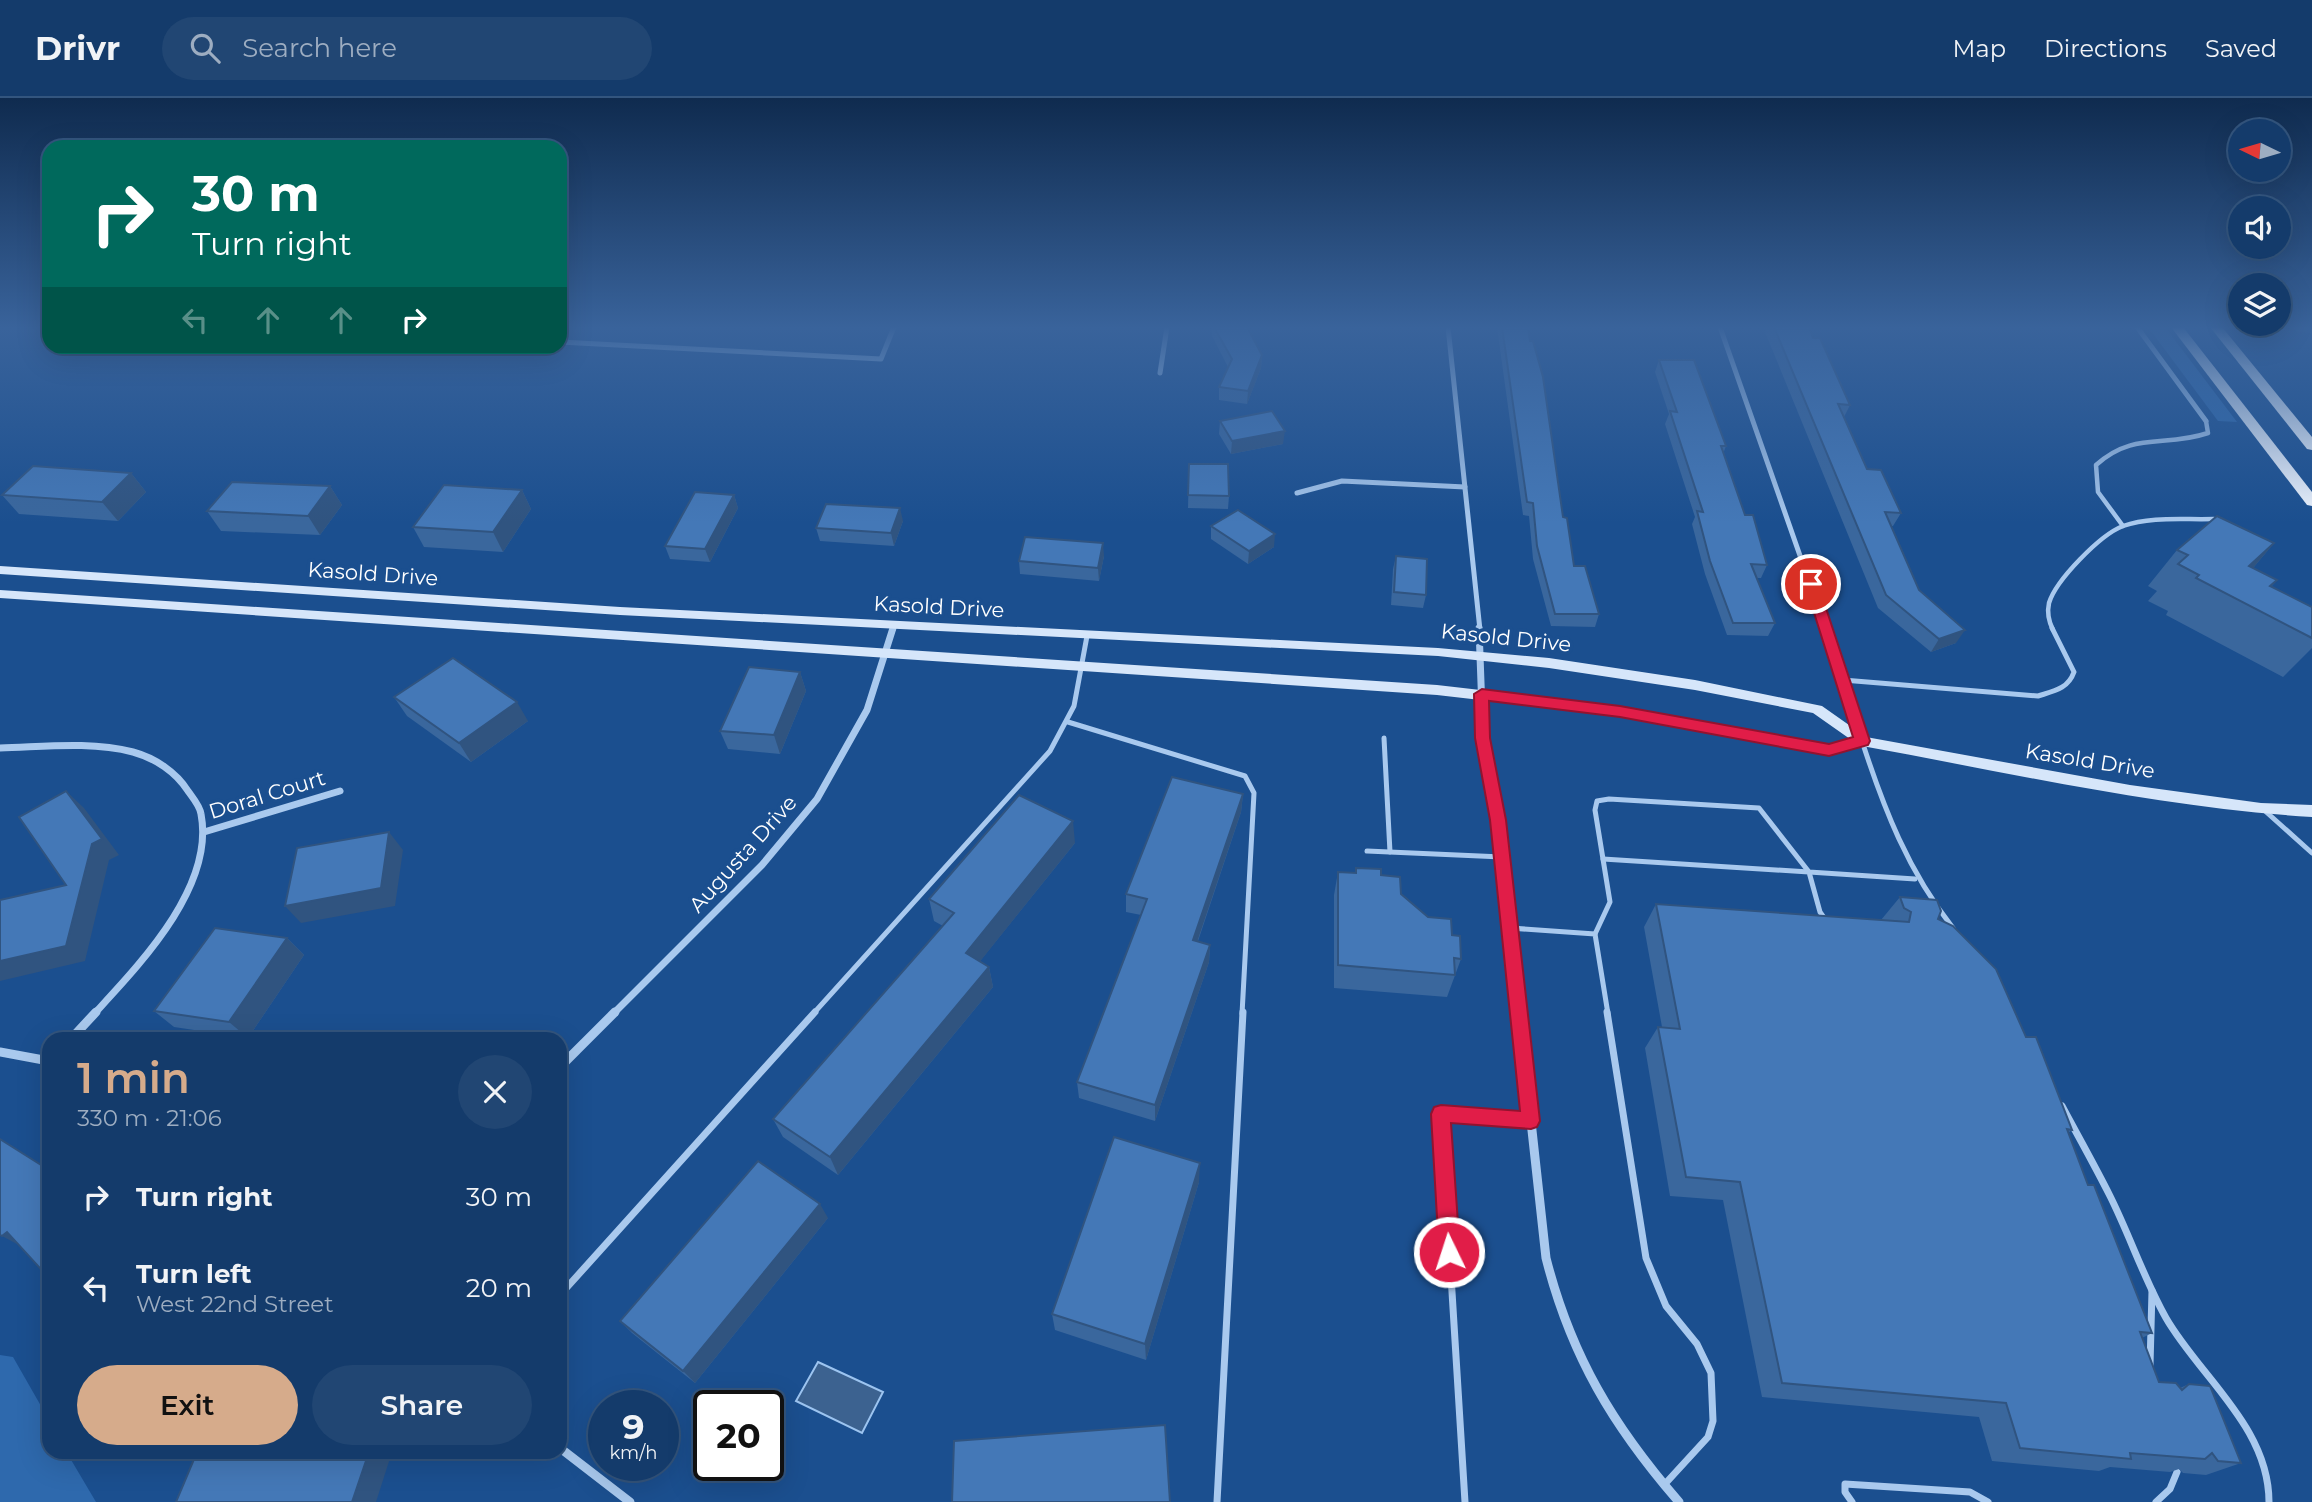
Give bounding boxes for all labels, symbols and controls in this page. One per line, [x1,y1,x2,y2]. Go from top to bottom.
search box [162,17,652,80]
text: Drivr [35,28,120,68]
icon: search [186,29,224,67]
text: Search here [242,32,397,64]
text: Map [1953,34,2006,63]
text: Directions [2044,34,2167,63]
text: Saved [2205,34,2277,63]
north arrow [2228,119,2291,182]
map controls [2228,119,2291,336]
text: 30 m [192,164,320,223]
icon: right [77,168,168,259]
button: sound [2228,196,2291,259]
text: Turn right [192,224,352,263]
button: layers [2228,273,2291,336]
icon: left [176,301,214,339]
icon: ahead [249,301,287,339]
icon: ahead [322,301,360,339]
icon: right [395,301,433,339]
pin [1781,554,1841,614]
street label: Kasold Drive [307,556,439,591]
icon: arrive [1792,565,1830,603]
street label: Kasold Drive [873,591,1005,622]
street label: Kasold Drive [1440,618,1572,657]
street label: Kasold Drive [2024,738,2157,783]
street label: Doral Court [206,765,328,824]
street label: Augusta Drive [684,790,802,917]
text: 1 min [77,1052,190,1104]
button: close [458,1055,532,1129]
text: 330 m · 21:06 [77,1104,222,1132]
icon: right [77,1178,115,1216]
text: Turn right [136,1181,272,1213]
text: 30 m [466,1181,532,1213]
position arrow [1412,1215,1486,1289]
text: Turn left [136,1258,252,1290]
icon: left [77,1269,115,1307]
text: 20 m [466,1272,532,1304]
text: West 22nd Street [136,1290,334,1318]
button: Exit [77,1365,298,1445]
button: Share [312,1365,532,1445]
speed limit sign: 20 [693,1390,784,1481]
text: 9 [622,1405,645,1448]
text: km/h [609,1442,658,1464]

